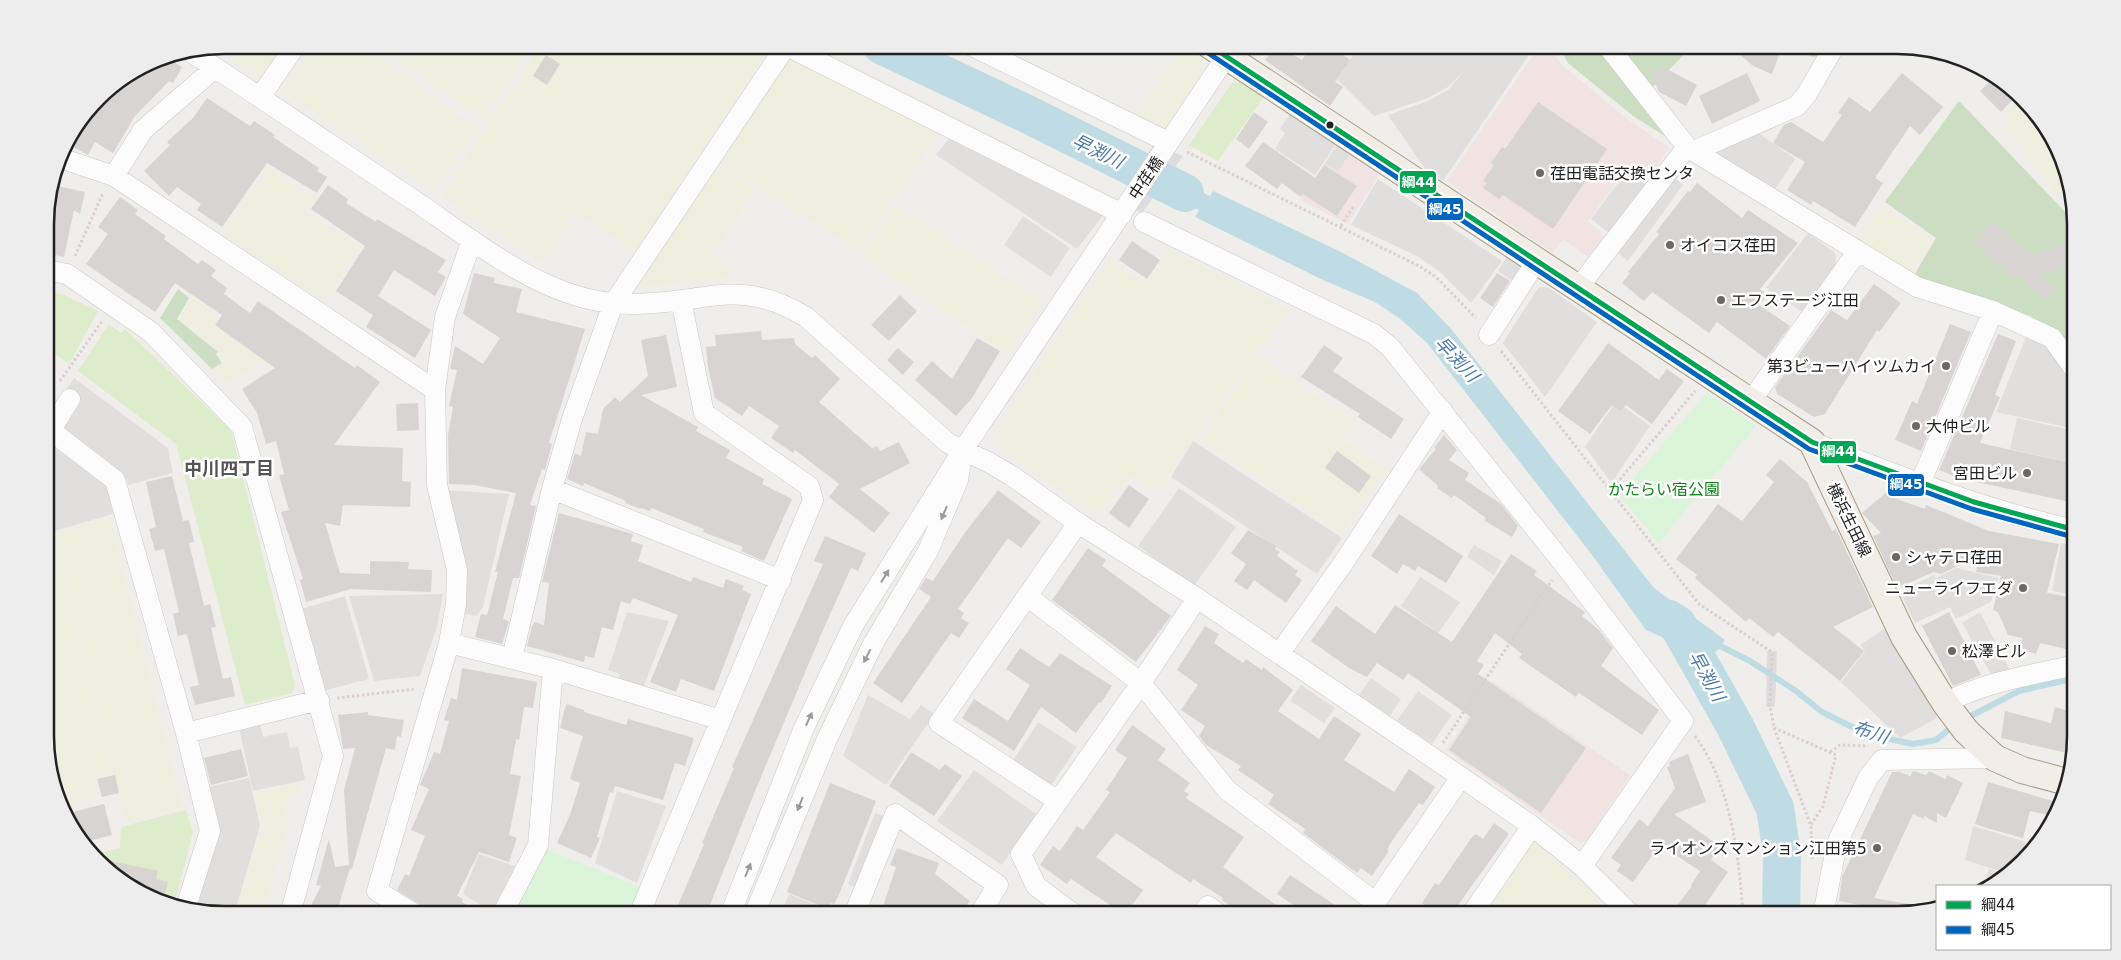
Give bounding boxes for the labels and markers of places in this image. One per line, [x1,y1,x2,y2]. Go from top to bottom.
unlabelled marker [1325,120,1335,130]
place label: 荏田電話交換センタ [1550,164,1694,183]
marker: 荏田電話交換センタ [1534,167,1546,179]
place label: オイコス荏田 [1680,236,1776,255]
marker: オイコス荏田 [1664,239,1676,251]
place label: エフステージ江田 [1731,291,1859,310]
marker: エフステージ江田 [1715,294,1727,306]
place label: 第3ビューハイツムカイ [1767,357,1936,376]
marker: 第3ビューハイツムカイ [1940,360,1952,372]
place label: 大仲ビル [1926,417,1990,436]
marker: 大仲ビル [1910,420,1922,432]
place label: 宮田ビル [1953,464,2017,483]
marker: 宮田ビル [2021,467,2033,479]
place label: シャテロ荏田 [1906,548,2002,567]
marker: シャテロ荏田 [1890,551,1902,563]
place label: ニューライフエダ [1885,579,2013,598]
marker: ニューライフエダ [2017,582,2029,594]
place label: 松澤ビル [1962,642,2026,661]
marker: 松澤ビル [1946,645,1958,657]
place label: ライオンズマンション江田第5 [1649,839,1867,858]
marker: ライオンズマンション江田第5 [1871,842,1883,854]

